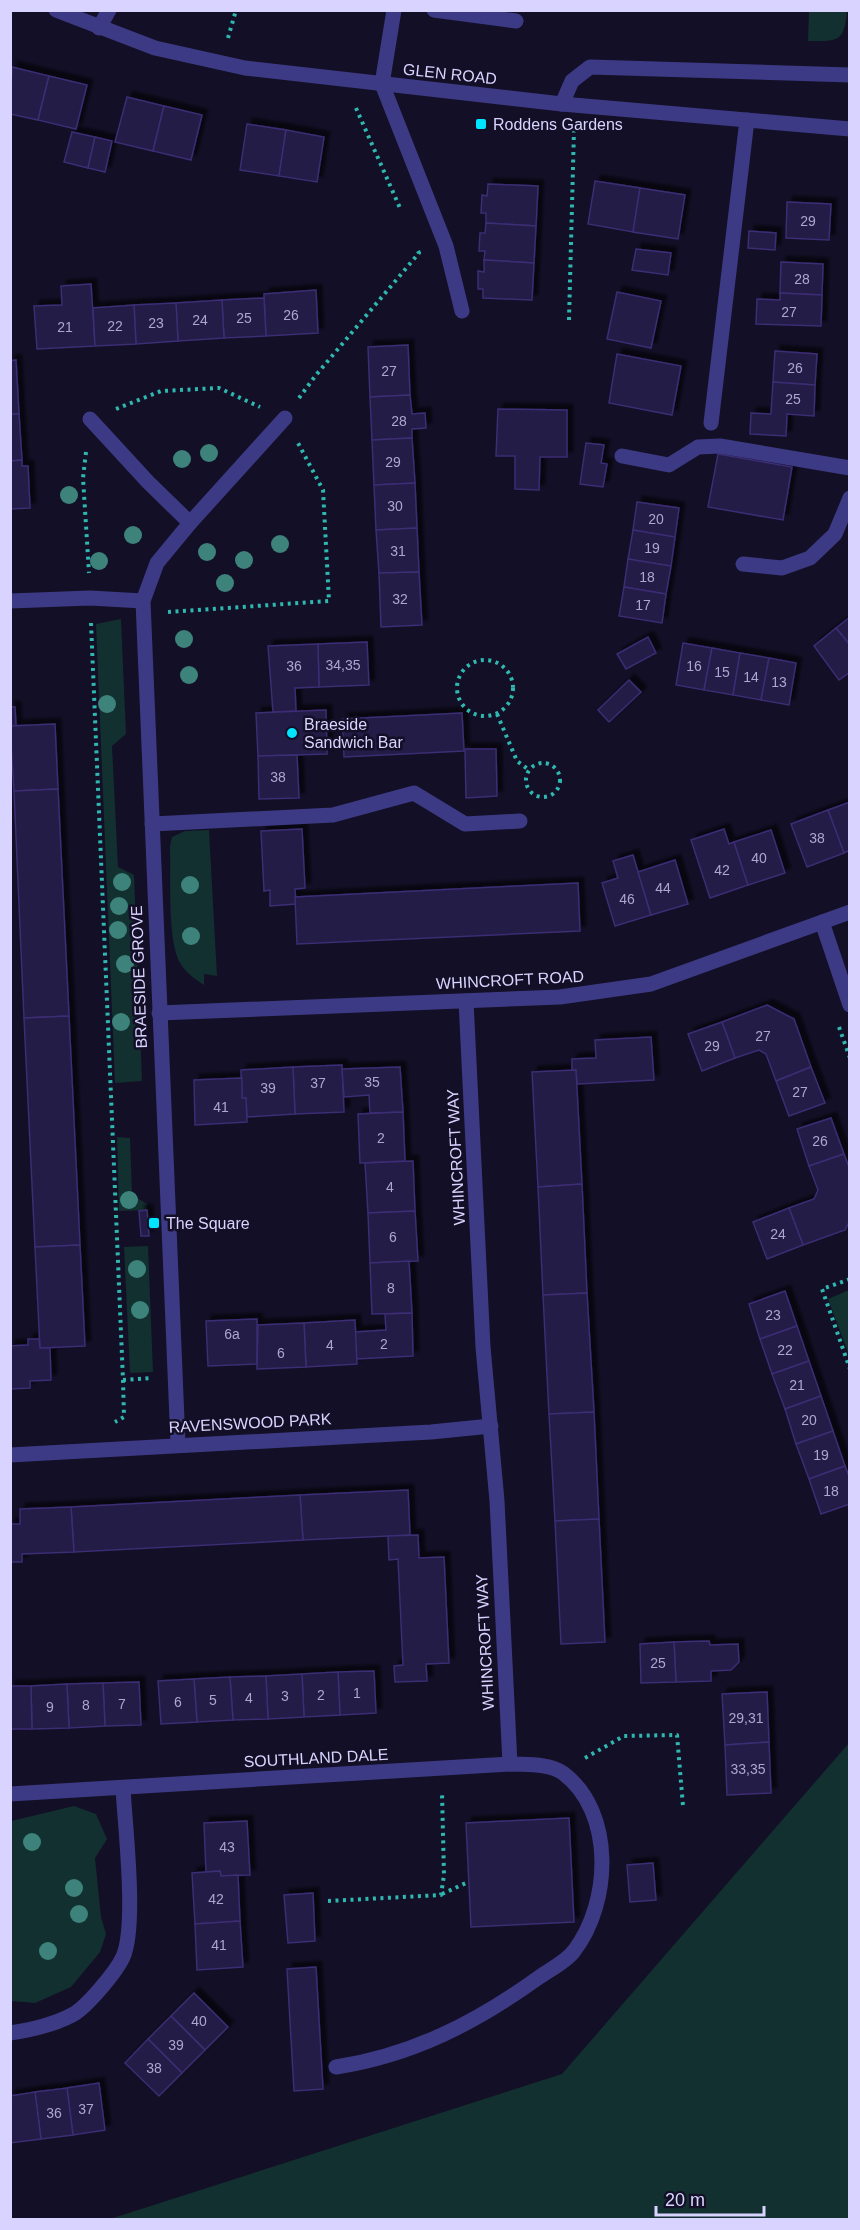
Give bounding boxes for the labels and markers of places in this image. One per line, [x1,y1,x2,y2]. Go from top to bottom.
place label: Roddens Gardens [493,116,623,133]
marker: Roddens Gardens [474,117,488,131]
place label: Braeside Sandwich Bar [304,716,403,751]
marker: Braeside Sandwich Bar [285,726,299,740]
place label: The Square [166,1215,250,1232]
marker: The Square [147,1216,161,1230]

